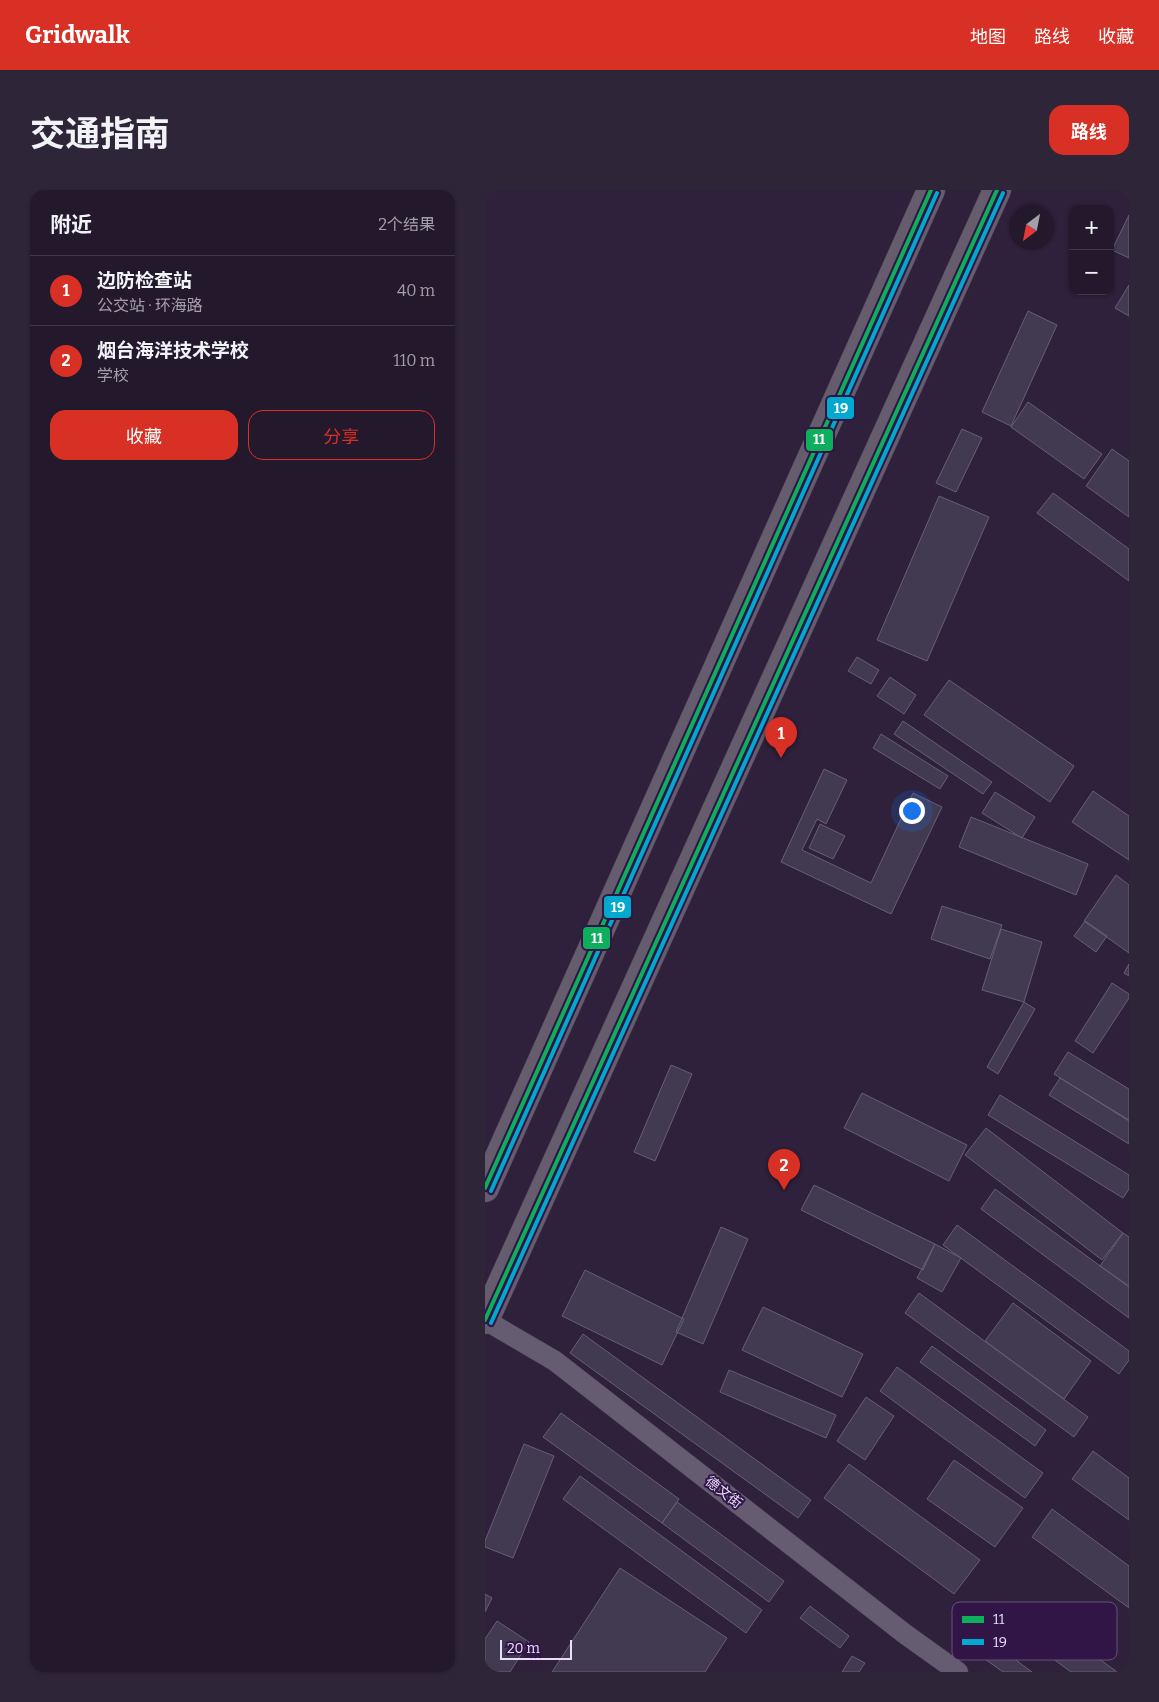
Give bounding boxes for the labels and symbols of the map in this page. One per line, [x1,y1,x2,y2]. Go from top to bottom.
north arrow [1009,205,1054,250]
line badge: 19 [826,396,855,420]
text: 19 [834,400,848,417]
line badge: 11 [805,428,834,452]
text: 11 [813,431,825,448]
pin: 1 [765,717,797,758]
your location [899,798,925,824]
line badge: 19 [603,895,632,919]
text: 19 [611,899,625,916]
line badge: 11 [582,926,611,950]
text: 11 [591,930,603,947]
pin: 2 [768,1149,800,1190]
street label: 德文街 [702,1473,745,1512]
legend [952,1602,1117,1660]
text: 11 [993,1611,1005,1628]
text: 19 [993,1634,1007,1651]
scale bar [500,1637,573,1660]

